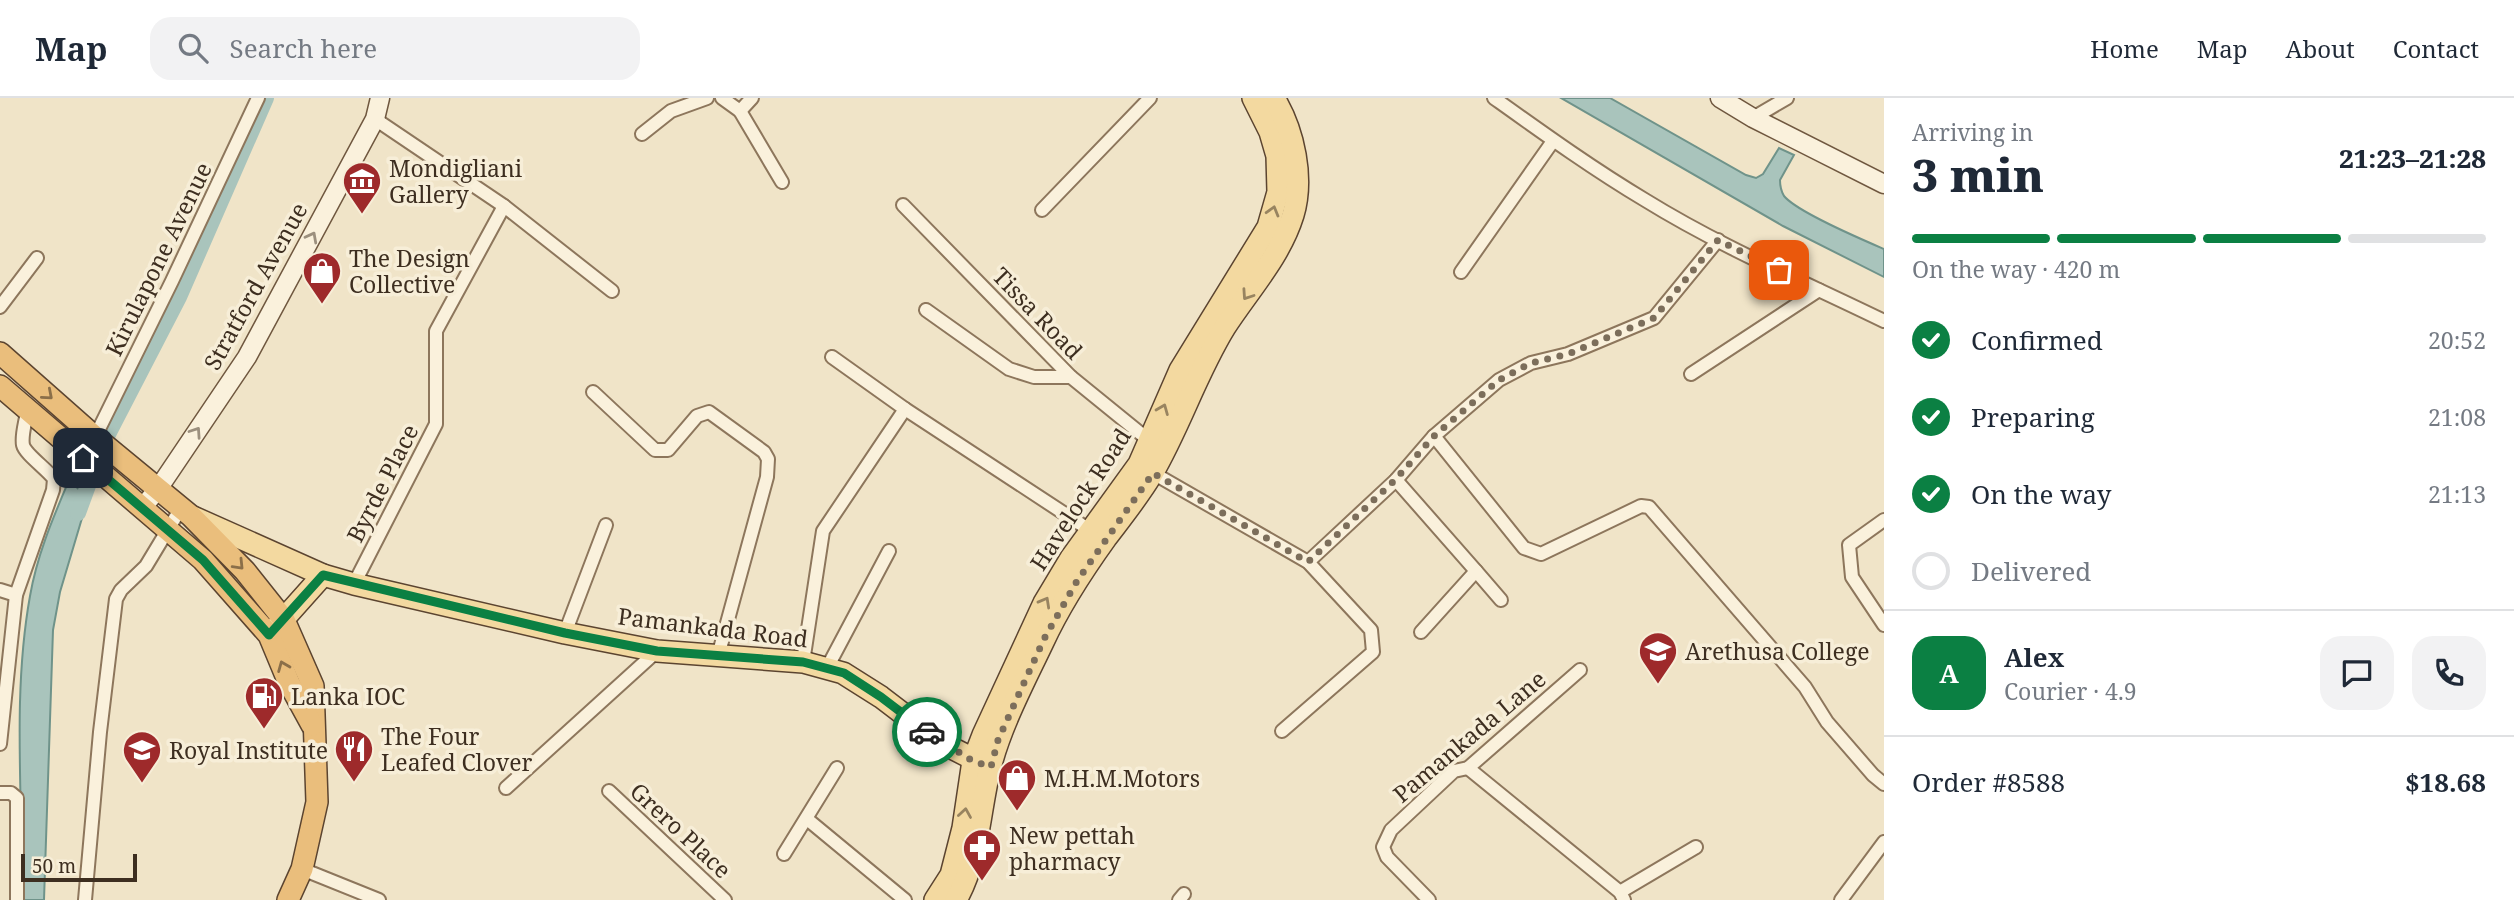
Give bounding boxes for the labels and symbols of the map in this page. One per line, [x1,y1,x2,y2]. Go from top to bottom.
place label: Mondigliani Gallery [389,152,523,210]
street label: Kirulapone Avenue [97,157,219,361]
museum icon: Mondigliani Gallery [341,160,383,215]
street label: Stratford Avenue [196,197,314,375]
one-way arrow [1265,205,1279,217]
one-way arrow [304,232,317,244]
pin [1749,240,1809,300]
place label: The Design Collective [349,242,470,300]
shop icon: The Design Collective [301,250,343,305]
street label: Tissa Road [986,260,1090,366]
one-way arrow [1242,287,1255,300]
one-way arrow [39,387,52,399]
one-way arrow [1155,404,1169,416]
street label: Byrde Place [339,419,425,547]
street label: Havelock Road [1022,422,1138,576]
one-way arrow [188,427,201,440]
pin [53,428,113,488]
one-way arrow [230,556,243,569]
one-way arrow [1037,597,1050,610]
street label: Pamankada Road [616,599,810,655]
school or university icon: Arethusa College [1637,630,1679,685]
place label: Arethusa College [1685,635,1870,667]
one-way arrow [277,661,291,673]
street label: Pamankada Lane [1386,663,1552,809]
fuel station icon: Lanka IOC [243,675,285,730]
place label: Lanka IOC [291,680,405,712]
courier [892,697,962,767]
place label: The Four Leafed Clover [381,720,533,778]
restaurant icon: The Four Leafed Clover [333,728,375,783]
school or university icon: Royal Institute [121,729,163,784]
place label: Royal Institute [169,734,328,766]
shop icon: M.H.M.Motors [996,757,1038,812]
place label: M.H.M.Motors [1044,762,1200,794]
street label: Grero Place [624,775,738,885]
one-way arrow [957,808,972,819]
place label: New pettah pharmacy [1009,819,1135,877]
pharmacy icon: New pettah pharmacy [961,827,1003,882]
scale bar [21,851,136,883]

